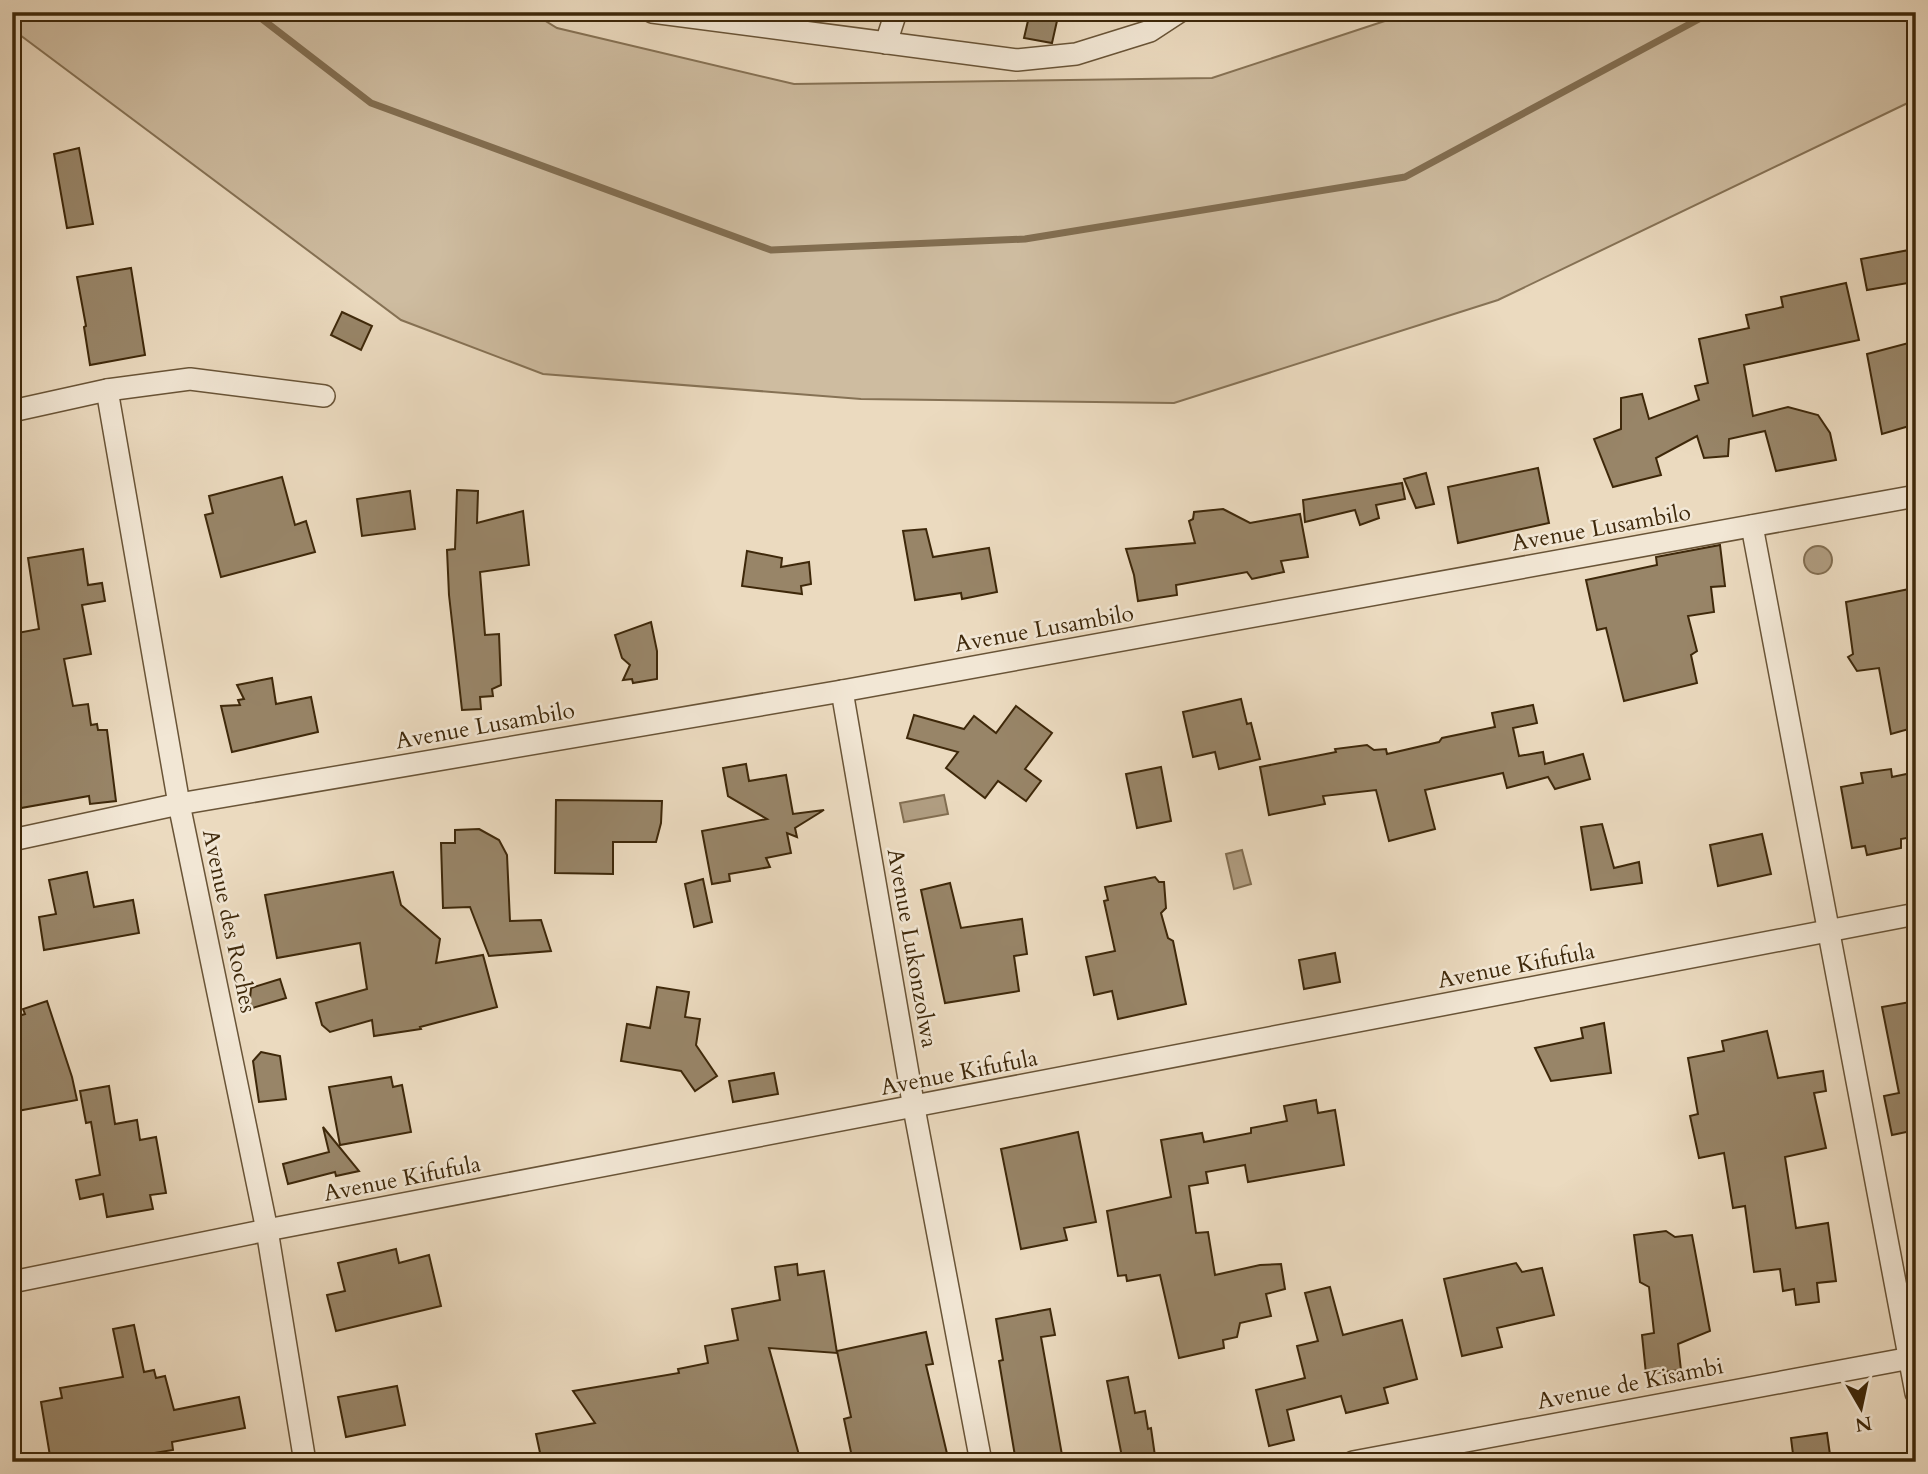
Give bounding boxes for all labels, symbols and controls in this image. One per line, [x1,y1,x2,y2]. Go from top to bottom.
street label: Avenue Lusambilo [1509,496,1693,559]
street label: Avenue Lusambilo [952,597,1136,660]
street label: Avenue Lusambilo [393,694,577,757]
street label: Avenue des Roches [195,826,264,1016]
street label: Avenue Lukonzolwa [880,846,945,1050]
street label: Avenue Kifufula [1435,935,1597,996]
street label: Avenue Kifufula [878,1042,1040,1103]
street label: Avenue Kifufula [321,1148,483,1209]
street label: Avenue de Kisambi [1534,1350,1726,1417]
north arrow [1826,1372,1896,1442]
text: N [1853,1410,1874,1438]

